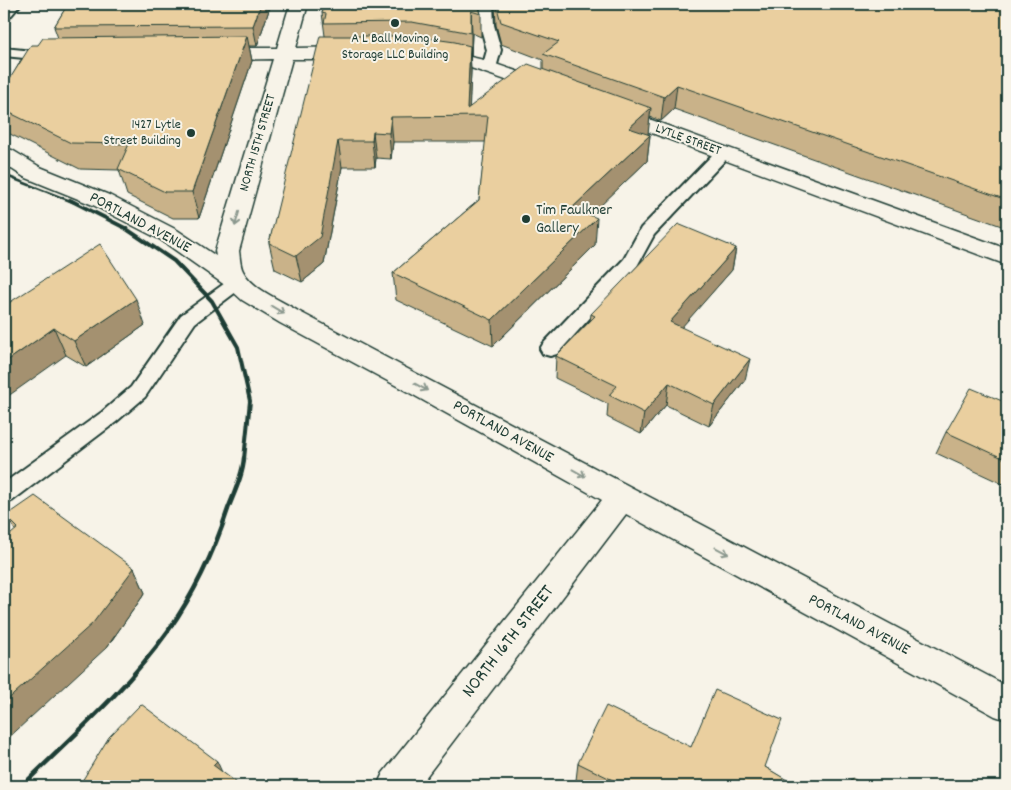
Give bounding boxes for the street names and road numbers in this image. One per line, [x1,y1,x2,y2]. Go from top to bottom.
street label: NORTH 15TH STREET [235,92,282,194]
street label: LYTLE STREET [652,119,724,161]
street label: PORTLAND AVENUE [85,186,196,260]
street label: PORTLAND AVENUE [448,395,558,470]
street label: NORTH 16TH STREET [456,580,562,704]
street label: PORTLAND AVENUE [804,588,915,662]

